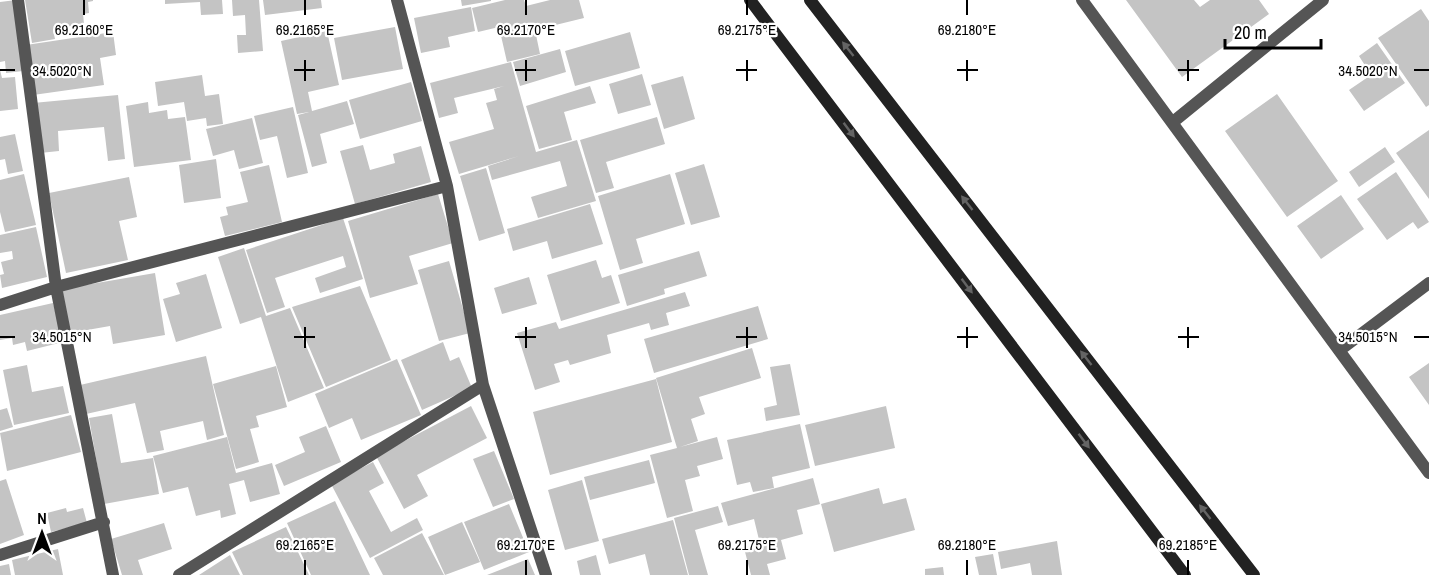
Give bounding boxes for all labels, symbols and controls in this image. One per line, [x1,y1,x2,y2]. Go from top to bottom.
scale bar [1225,12,1321,50]
text: 69.2160°E [55,19,113,40]
text: 69.2165°E [276,19,334,40]
text: 69.2170°E [497,19,555,40]
text: 69.2175°E [718,19,776,40]
text: 69.2180°E [938,19,996,40]
text: 20 m [1234,20,1267,45]
one-way arrow [842,41,854,57]
text: 34.5020°N [32,60,92,81]
text: 34.5020°N [1338,60,1398,81]
one-way arrow [843,122,855,138]
one-way arrow [961,196,973,212]
one-way arrow [960,278,972,293]
text: 34.5015°N [32,326,92,347]
text: 34.5015°N [1338,326,1398,347]
one-way arrow [1081,350,1093,365]
one-way arrow [1078,434,1090,449]
north arrow [12,503,72,563]
one-way arrow [1199,504,1212,520]
text: N [37,507,47,529]
text: 69.2165°E [276,534,334,555]
text: 69.2170°E [497,534,555,555]
text: 69.2175°E [718,534,776,555]
text: 69.2180°E [938,534,996,555]
text: 69.2185°E [1159,534,1217,555]

